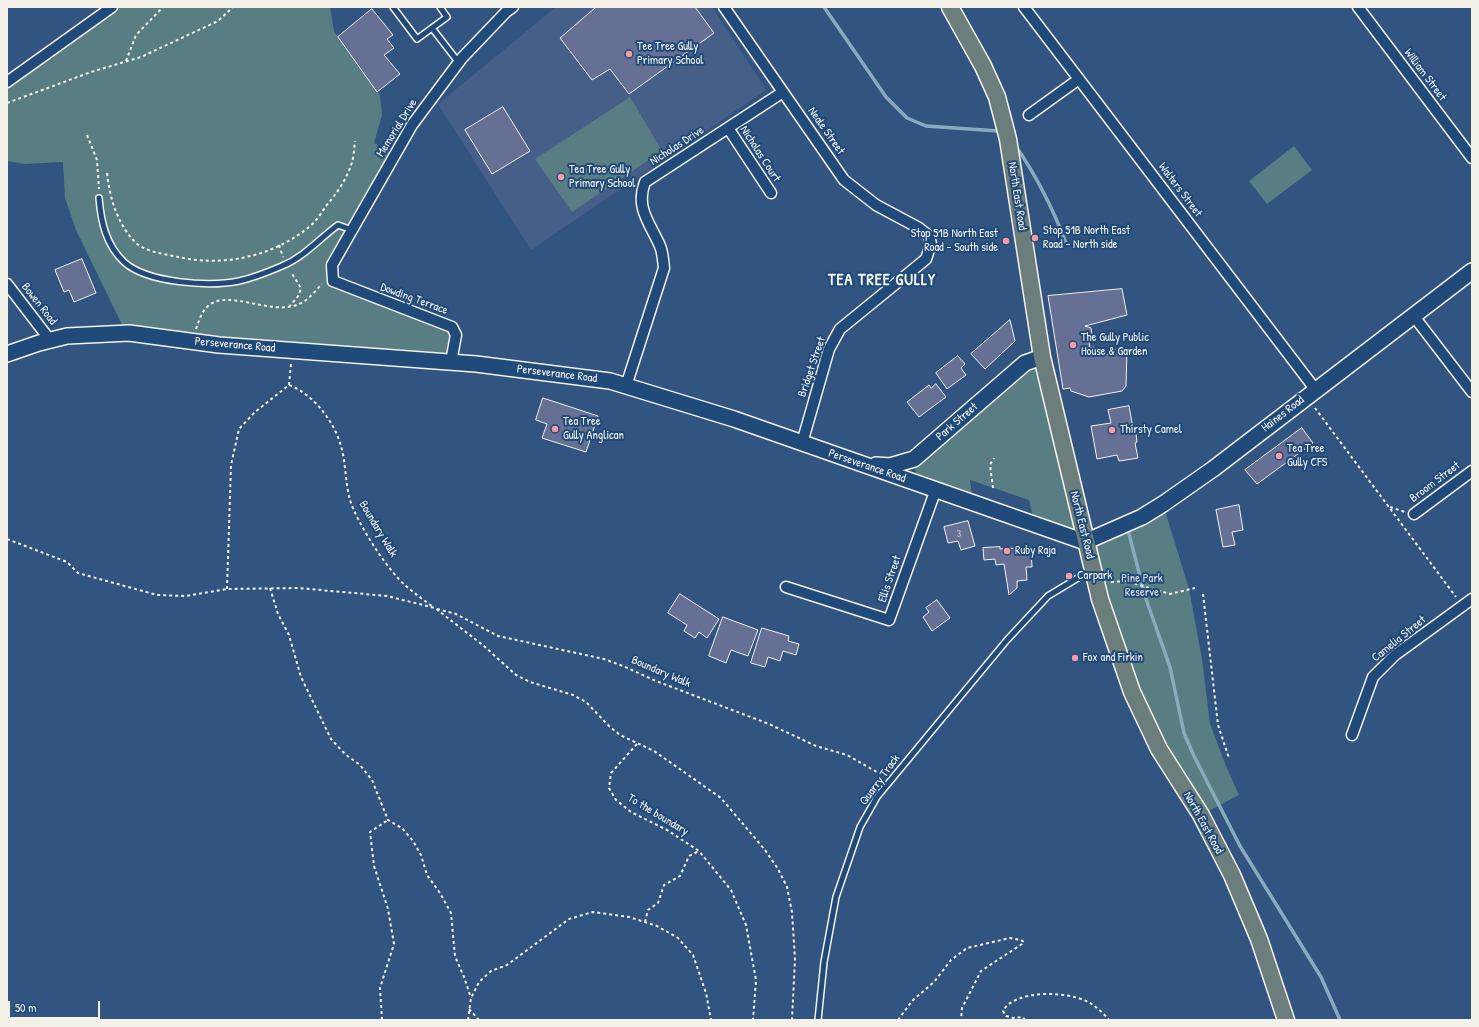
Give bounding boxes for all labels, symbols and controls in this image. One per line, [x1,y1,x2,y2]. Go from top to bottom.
place label: Tee Tree Gully Primary School [637,40,703,68]
street label: William Street [1401,46,1449,104]
marker: Tee Tree Gully Primary School [624,49,634,59]
street label: Memorial Drive [374,96,420,160]
street label: Neale Street [804,105,848,157]
street label: Nicholas Drive [647,123,707,169]
street label: Nicholas Court [737,123,783,185]
street label: Walters Street [1155,160,1205,220]
street label: North East Road [1004,161,1030,231]
place label: Tea Tree Gully Primary School [569,163,635,191]
marker: Tea Tree Gully Primary School [556,172,566,182]
place label: Stop 51B North East Road - North side [1043,224,1130,252]
place label: Stop 51B North East Road - South side [911,227,998,255]
marker: Stop 51B North East Road - North side [1030,233,1040,243]
marker: Stop 51B North East Road - South side [1001,236,1011,246]
district label: TEA TREE GULLY [828,271,936,291]
street label: Bowen Road [18,280,60,328]
street label: Dowding Terrace [378,280,450,318]
place label: The Gully Public House & Garden [1081,331,1149,359]
street label: Perseverance Road [194,334,276,356]
street label: Bridget Street [795,335,829,399]
marker: The Gully Public House & Garden [1068,340,1078,350]
street label: Perseverance Road [516,362,598,386]
street label: Haines Road [1259,393,1307,435]
street label: Park Street [933,400,981,444]
place label: Tea Tree Gully Anglican [563,415,624,443]
place label: Thirsty Camel [1120,423,1182,437]
marker: Tea Tree Gully Anglican [550,424,560,434]
marker: Thirsty Camel [1107,425,1117,435]
place label: Tea Tree Gully CFS [1287,442,1327,470]
street label: Perseverance Road [826,446,908,486]
marker: Tea Tree Gully CFS [1274,451,1284,461]
street label: Broom Street [1407,458,1463,506]
street label: North East Road [1067,490,1097,560]
street label: Boundary Walk [356,498,400,560]
house number: 3 [957,528,961,540]
place label: Ruby Raja [1015,544,1056,558]
marker: Ruby Raja [1002,546,1012,556]
street label: Ellis Street [875,554,905,604]
place label: Carpark [1077,569,1112,583]
marker: Carpark [1064,571,1074,581]
park label: Pine Park Reserve [1121,572,1163,600]
street label: Camelia Street [1369,613,1429,665]
place label: Fox and Firkin [1083,651,1143,665]
street label: Boundary Walk [629,653,693,691]
marker: Fox and Firkin [1070,653,1080,663]
street label: Quarry Track [857,752,903,808]
street label: North East Road [1180,789,1226,857]
street label: To the boundary [625,791,691,839]
scale bar [10,993,102,1019]
text: 50 m [15,999,36,1016]

